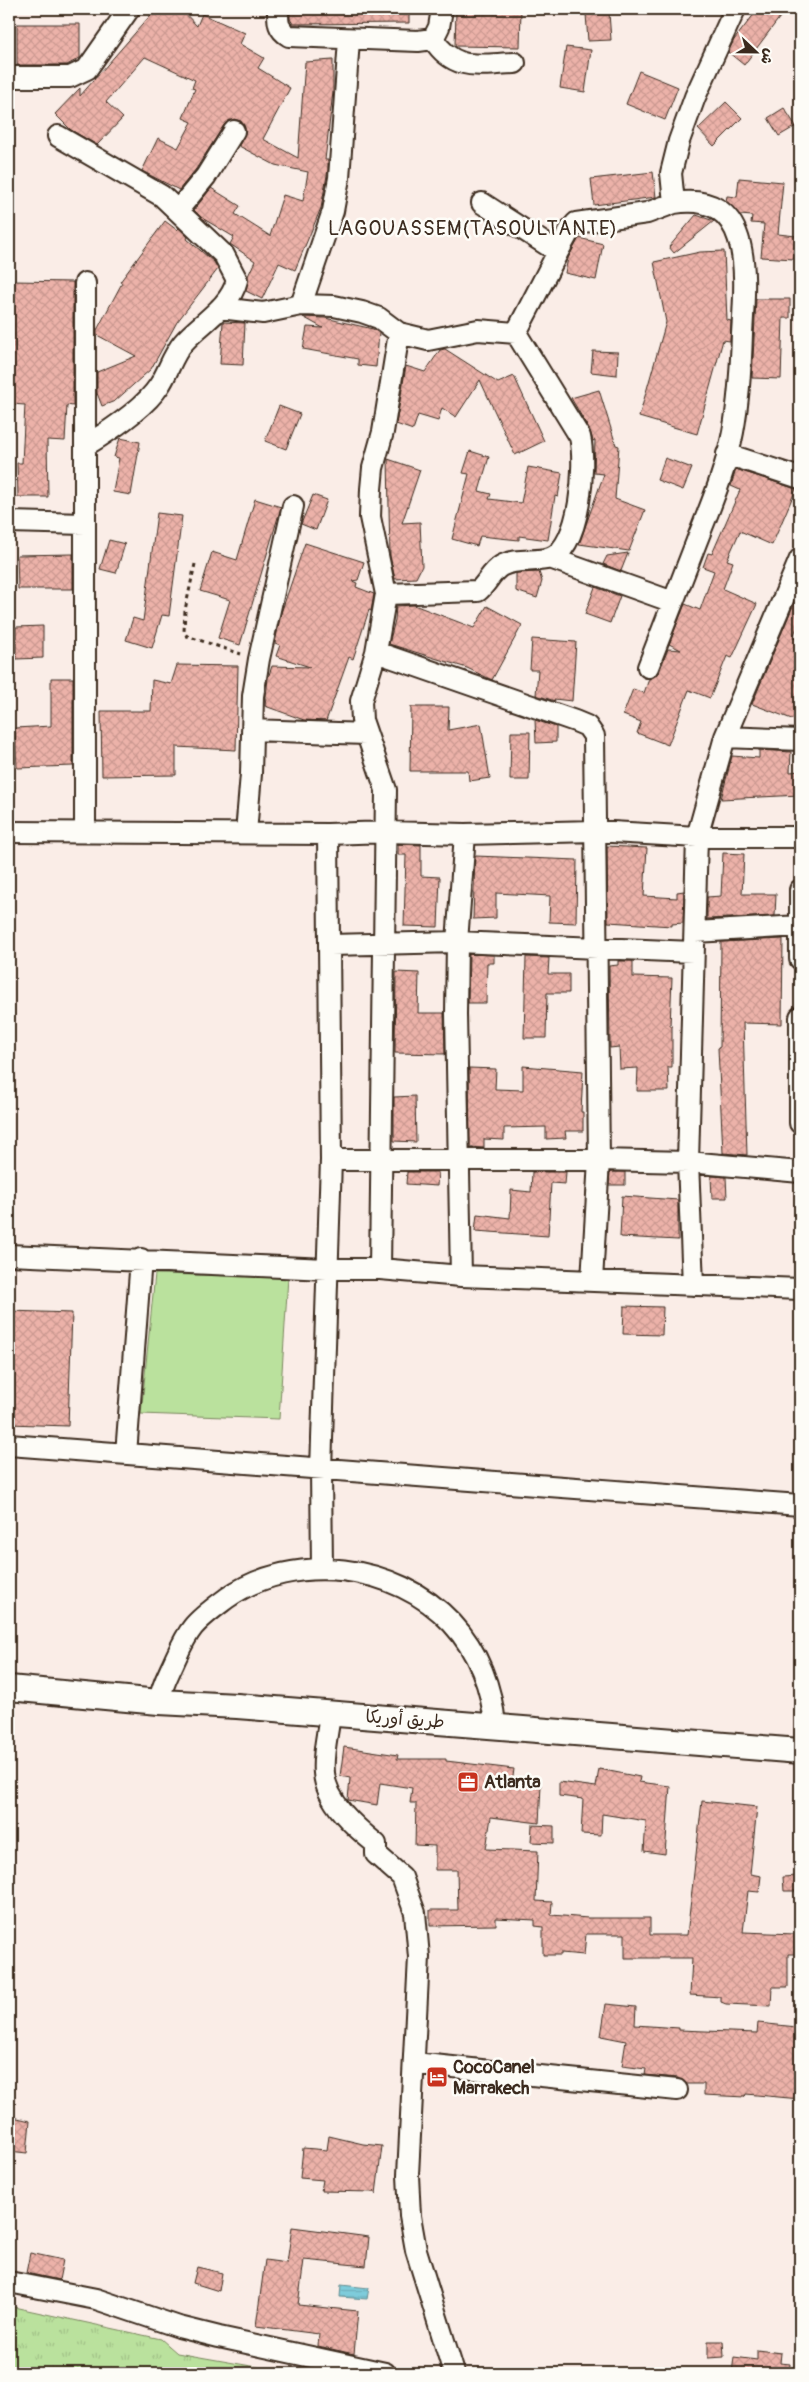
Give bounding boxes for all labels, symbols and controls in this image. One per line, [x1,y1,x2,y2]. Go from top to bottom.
north arrow [732,28,782,78]
text: ش [757,46,778,67]
district label: LAGOUASSEM(TASOULTANTE) [328,216,618,241]
street label: طريق أوريكا [365,1705,445,1734]
office icon: Atlanta [456,1770,480,1794]
place label: Atlanta [484,1771,541,1794]
place label: CocoCanel Marrakech [453,2056,535,2100]
hotel icon: CocoCanel Marrakech [425,2065,449,2089]

